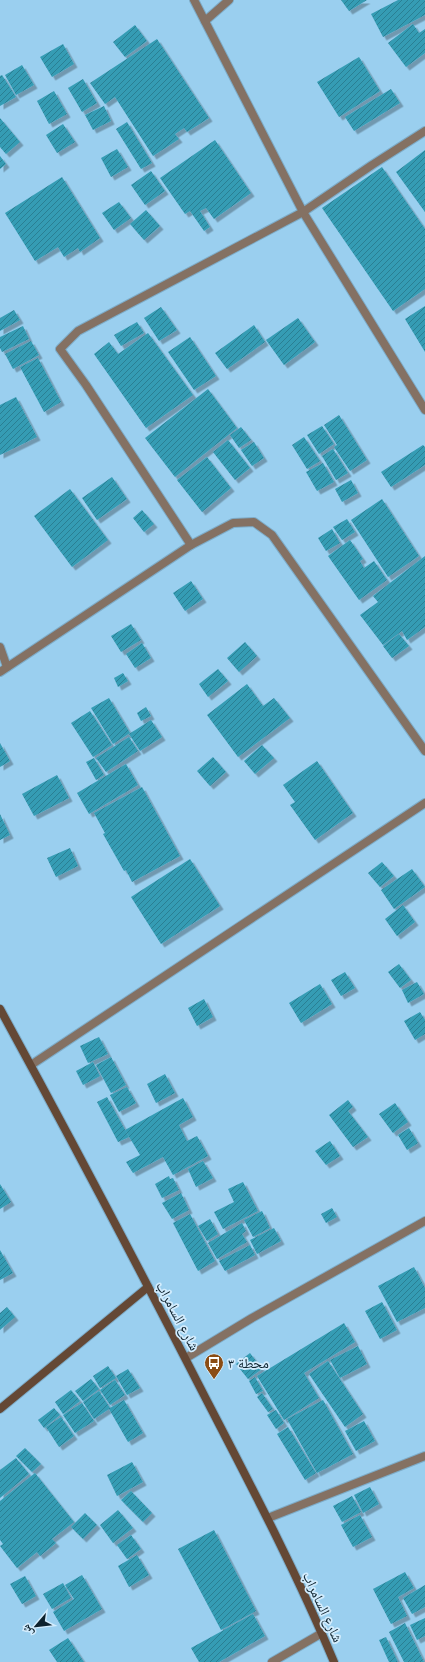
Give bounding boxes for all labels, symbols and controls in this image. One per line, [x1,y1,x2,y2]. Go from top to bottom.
street label: شارع السامراب [151,1278,204,1354]
bus stop icon: محطة ٣ [203,1352,225,1380]
place label: محطة ٣ [228,1354,269,1372]
street label: شارع السامراب [298,1569,347,1645]
north arrow [16,1606,56,1646]
text: ش [18,1621,37,1639]

